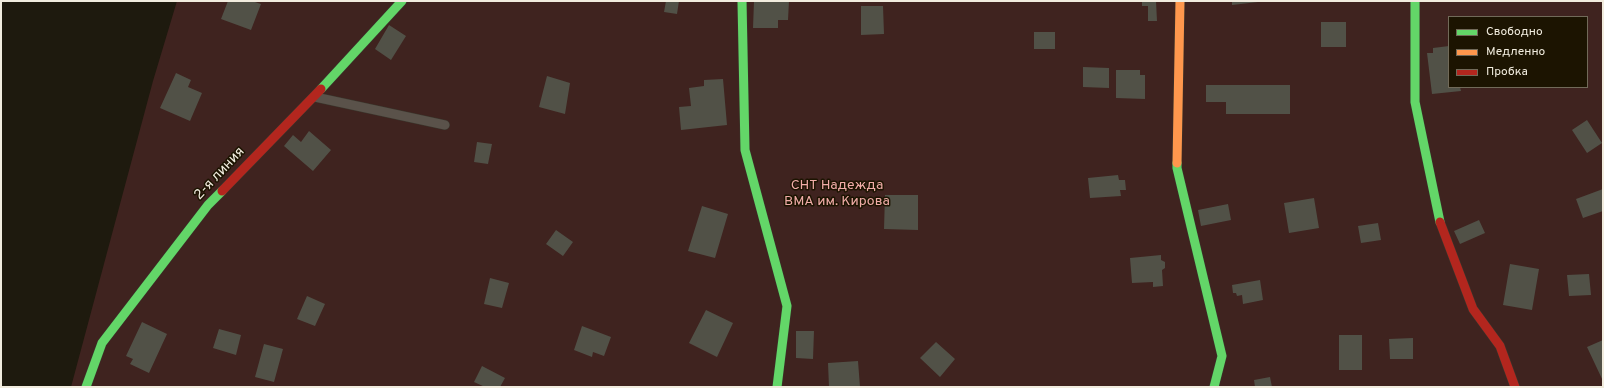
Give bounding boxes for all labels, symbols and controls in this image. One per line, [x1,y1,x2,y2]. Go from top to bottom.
legend [1448,16,1588,88]
text: Свободно [1486,24,1543,40]
text: Медленно [1486,44,1545,60]
text: Пробка [1486,64,1528,80]
street label: 2-я линия [191,144,249,204]
park label: СНТ Надежда ВМА им. Кирова [784,178,890,210]

